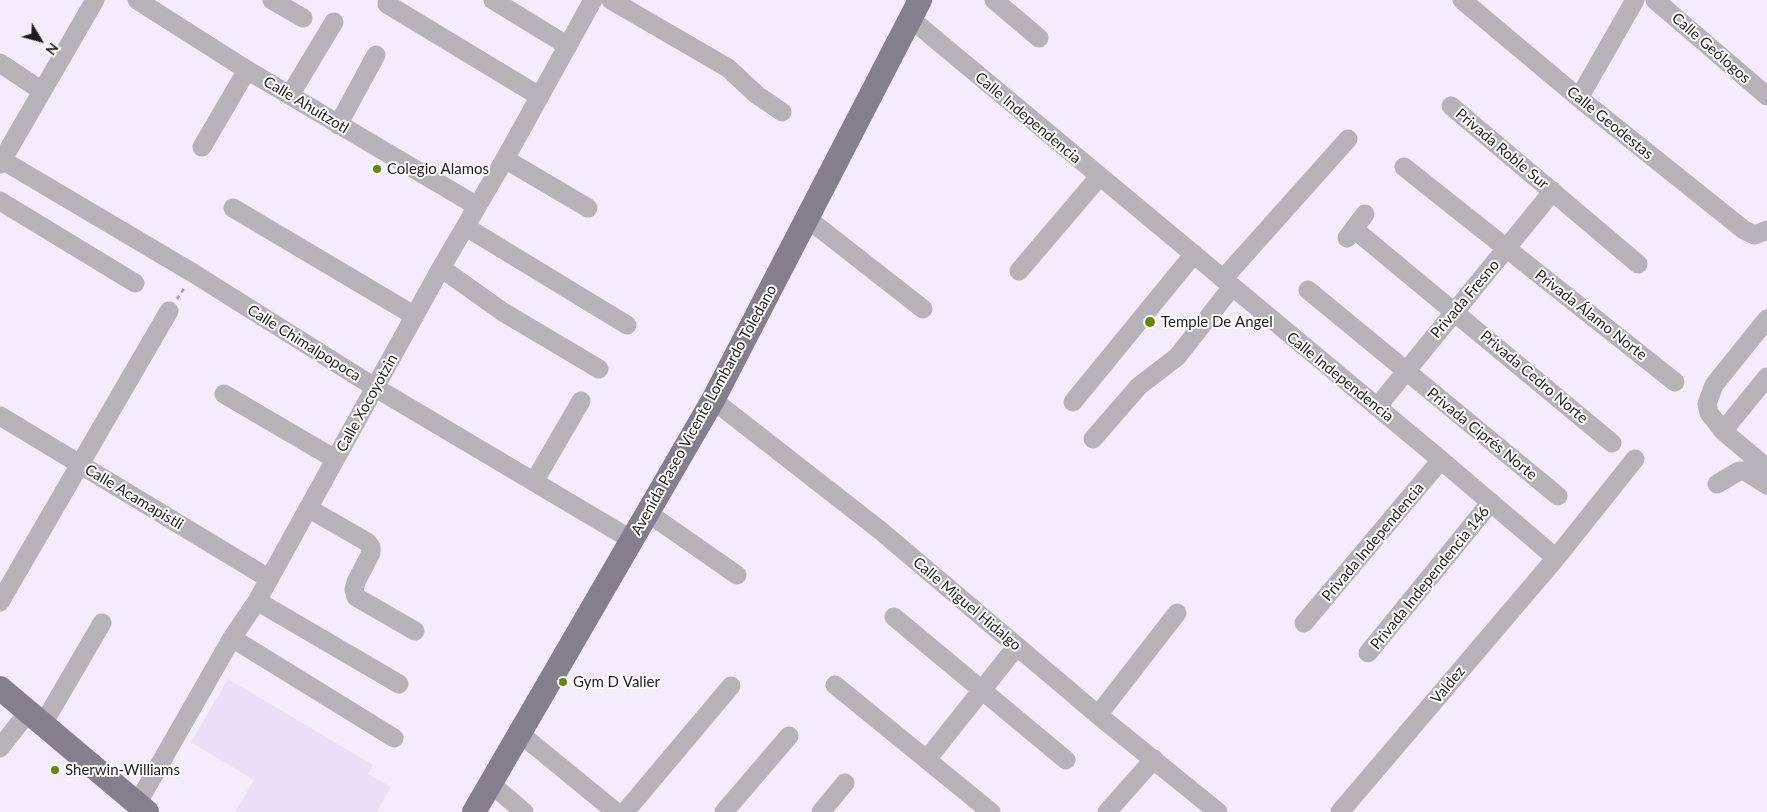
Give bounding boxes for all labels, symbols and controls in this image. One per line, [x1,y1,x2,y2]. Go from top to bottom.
street label: Calle Geólogos [1668,9,1754,87]
north arrow [15,15,65,65]
text: N [42,40,62,59]
street label: Calle Independencia [971,68,1085,168]
street label: Calle Ahuítzotl [260,73,352,137]
street label: Calle Geodestas [1563,83,1657,163]
street label: Privada Roble Sur [1452,105,1552,193]
place label: Colegio Alamos [387,160,489,178]
marker: Colegio Alamos [371,163,383,175]
street label: Privada Fresno [1427,256,1503,342]
street label: Privada Álamo Norte [1532,266,1650,364]
street label: Avenida Paseo Vicente Lombardo Toledano [627,282,781,538]
street label: Calle Chimalpopoca [244,301,364,385]
place label: Temple De Angel [1161,313,1273,331]
marker: Temple De Angel [1143,315,1157,329]
street label: Privada Cedro Norte [1477,327,1591,427]
street label: Calle Independencia [1283,328,1397,426]
street label: Calle Xocoyotzin [333,351,401,455]
street label: Privada Ciprés Norte [1423,384,1541,484]
street label: Calle Acamapistli [81,461,187,533]
street label: Privada Independencia [1318,479,1428,605]
street label: Privada Independencia 146 [1367,503,1493,653]
street label: Calle Miguel Hidalgo [909,553,1025,655]
street label: Valdez [1427,663,1469,707]
place label: Gym D Valier [573,673,660,691]
marker: Gym D Valier [557,676,569,688]
place label: Sherwin-Williams [65,761,180,779]
marker: Sherwin-Williams [49,764,61,776]

